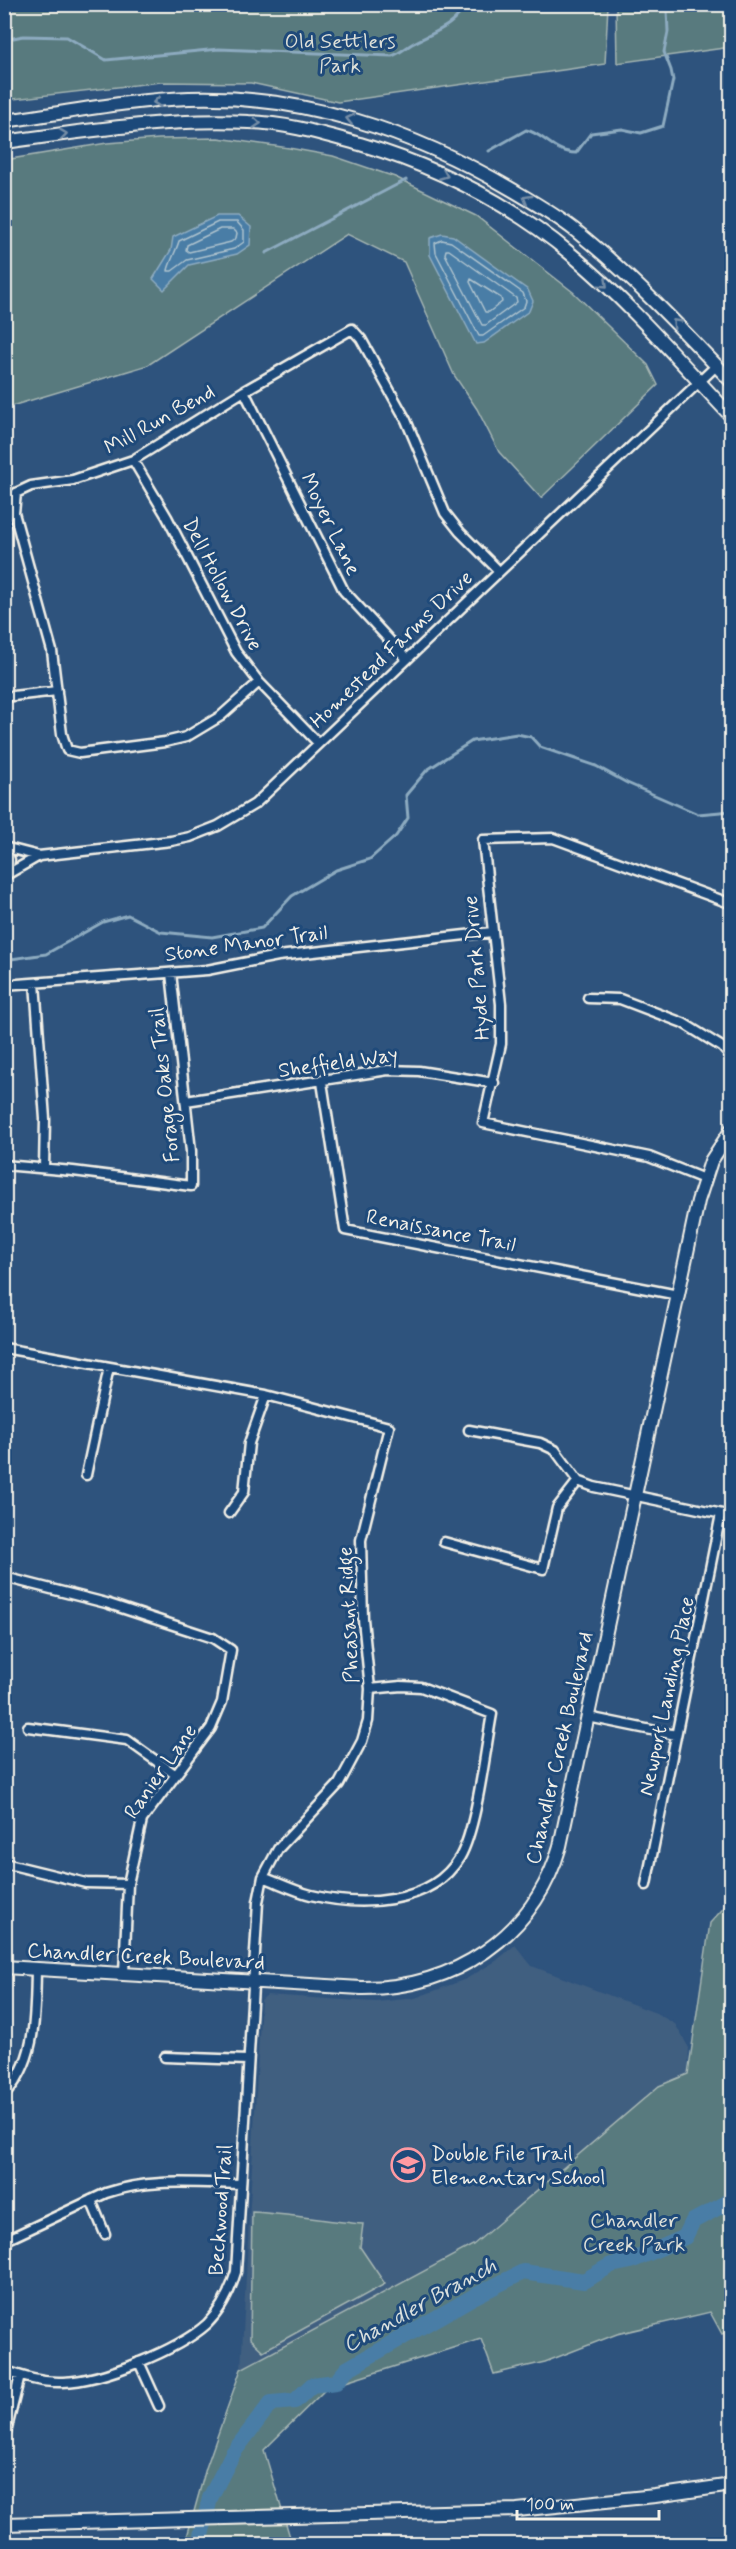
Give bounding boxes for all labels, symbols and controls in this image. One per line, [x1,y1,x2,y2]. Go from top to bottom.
park label: Old Settlers Park [285,28,395,80]
one-way arrow [152,95,162,107]
one-way arrow [345,113,355,126]
one-way arrow [252,116,261,129]
one-way arrow [58,129,67,141]
one-way arrow [437,168,448,180]
one-way arrow [523,194,533,206]
one-way arrow [597,277,608,288]
one-way arrow [672,320,683,330]
street label: Mill Run Bend [99,378,220,462]
street label: Moyer Lane [293,469,367,580]
street label: Dell Hollow Drive [175,513,269,656]
street label: Homestead Farms Drive [304,564,479,735]
street label: Hyde Park Drive [457,894,497,1041]
street label: Stone Manor Trail [163,919,329,969]
street label: Forage Oaks Trail [143,1006,188,1164]
street label: Sheffield Way [276,1041,400,1085]
street label: Renaissance Trail [364,1203,518,1259]
street label: Pheasant Ridge [331,1546,369,1684]
street label: Newport Landing Place [632,1594,702,1798]
street label: Chandler Creek Boulevard [520,1629,600,1867]
street label: Ranier Lane [118,1718,204,1825]
street label: Chandler Creek Boulevard [26,1937,266,1977]
place label: Double File Trail Elementary School [431,2140,606,2192]
street label: Beckwood Trail [202,2144,240,2277]
school or university icon: Double File Trail Elementary School [390,2147,426,2183]
park label: Chandler Creek Park [583,2207,685,2259]
water label: Chandler Branch [338,2252,502,2359]
scale bar [517,2483,660,2521]
text: 100 m [526,2493,574,2517]

